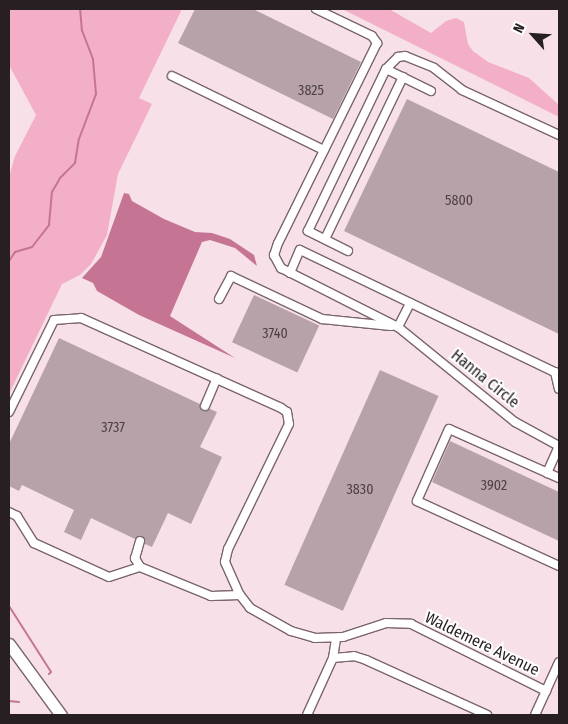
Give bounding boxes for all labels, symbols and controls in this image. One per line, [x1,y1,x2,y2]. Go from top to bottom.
north arrow [508,10,558,60]
text: N [510,21,529,36]
house number: 3825 [298,83,324,99]
house number: 5800 [445,193,473,209]
house number: 3740 [262,326,288,342]
street label: Hanna Circle [447,346,523,412]
house number: 3737 [101,420,125,436]
house number: 3902 [481,478,507,494]
house number: 3830 [347,482,373,498]
street label: Waldemere Avenue [422,608,542,680]

